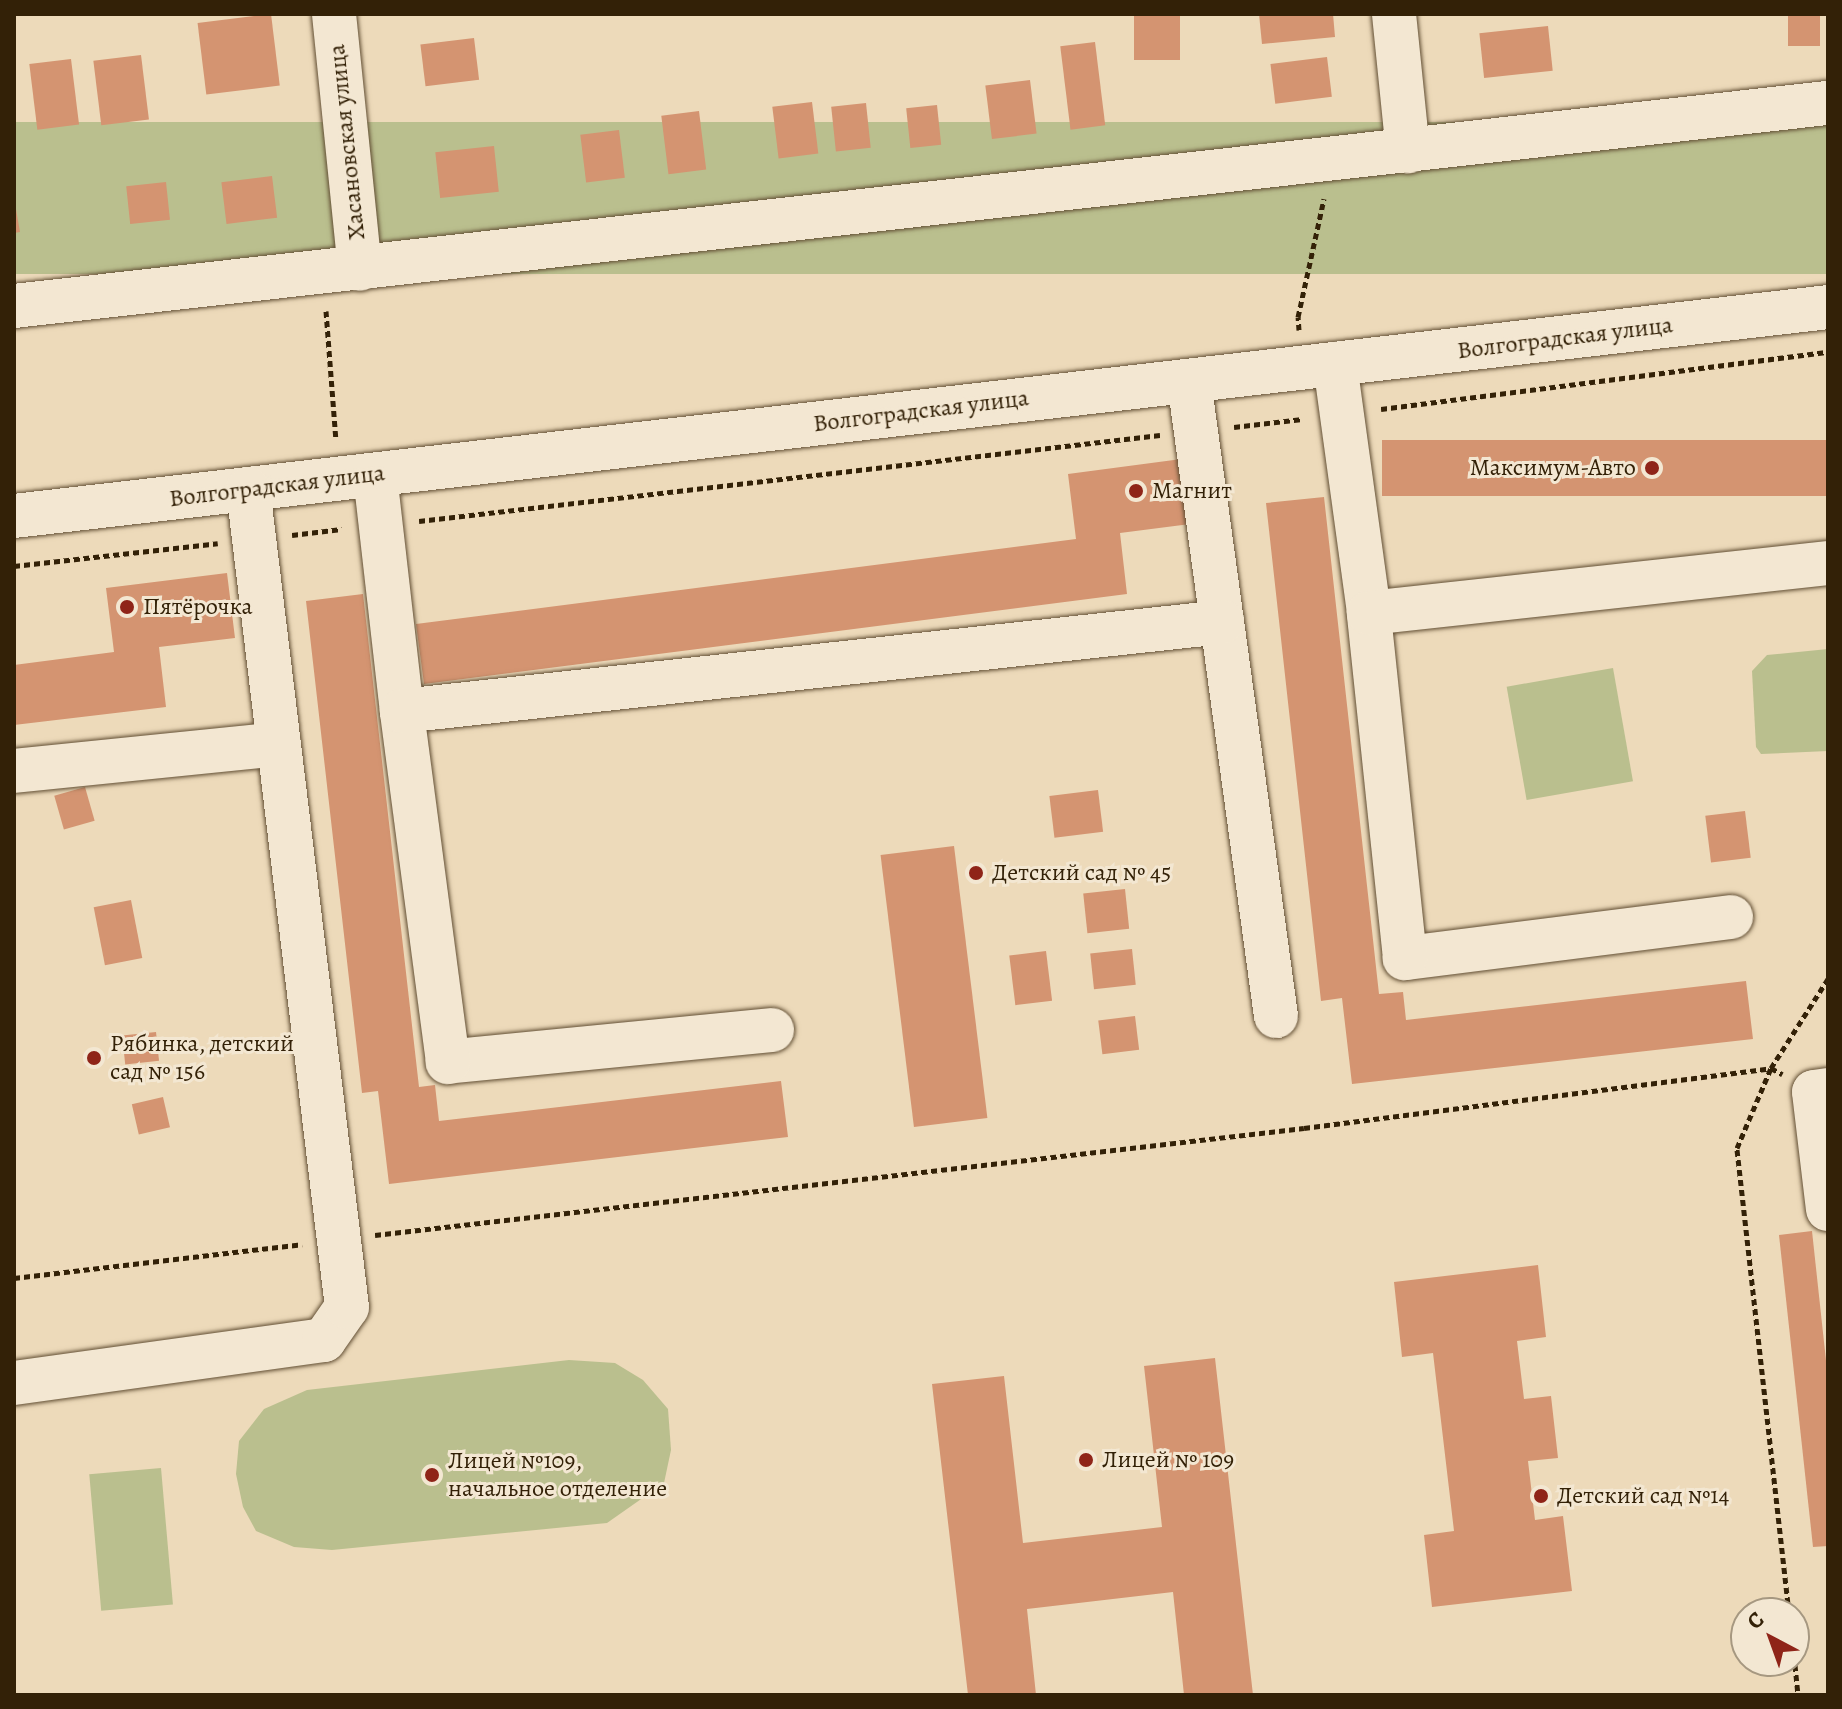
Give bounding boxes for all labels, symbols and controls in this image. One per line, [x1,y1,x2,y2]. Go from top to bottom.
street label: Хасановская улица [322,43,372,241]
street label: Волгоградская улица [1456,310,1674,366]
street label: Волгоградская улица [812,383,1030,439]
place label: Максимум-Авто [1470,454,1636,482]
street label: Волгоградская улица [168,458,386,514]
marker: Максимум-Авто [1643,459,1661,477]
place label: Магнит [1152,477,1232,505]
marker: Магнит [1127,482,1145,500]
place label: Пятёрочка [143,593,253,621]
marker: Пятёрочка [118,598,136,616]
place label: Детский сад № 45 [992,859,1171,887]
marker: Детский сад № 45 [967,864,985,882]
place label: Рябинка, детский сад № 156 [110,1030,295,1086]
marker: Рябинка, детский сад № 156 [85,1049,103,1067]
place label: Лицей № 109 [1102,1446,1234,1474]
place label: Лицей №109, начальное отделение [448,1447,667,1503]
marker: Лицей № 109 [1077,1451,1095,1469]
marker: Лицей №109, начальное отделение [423,1466,441,1484]
place label: Детский сад №14 [1557,1482,1729,1510]
marker: Детский сад №14 [1532,1487,1550,1505]
north arrow [1730,1597,1810,1677]
text: С [1741,1605,1771,1636]

